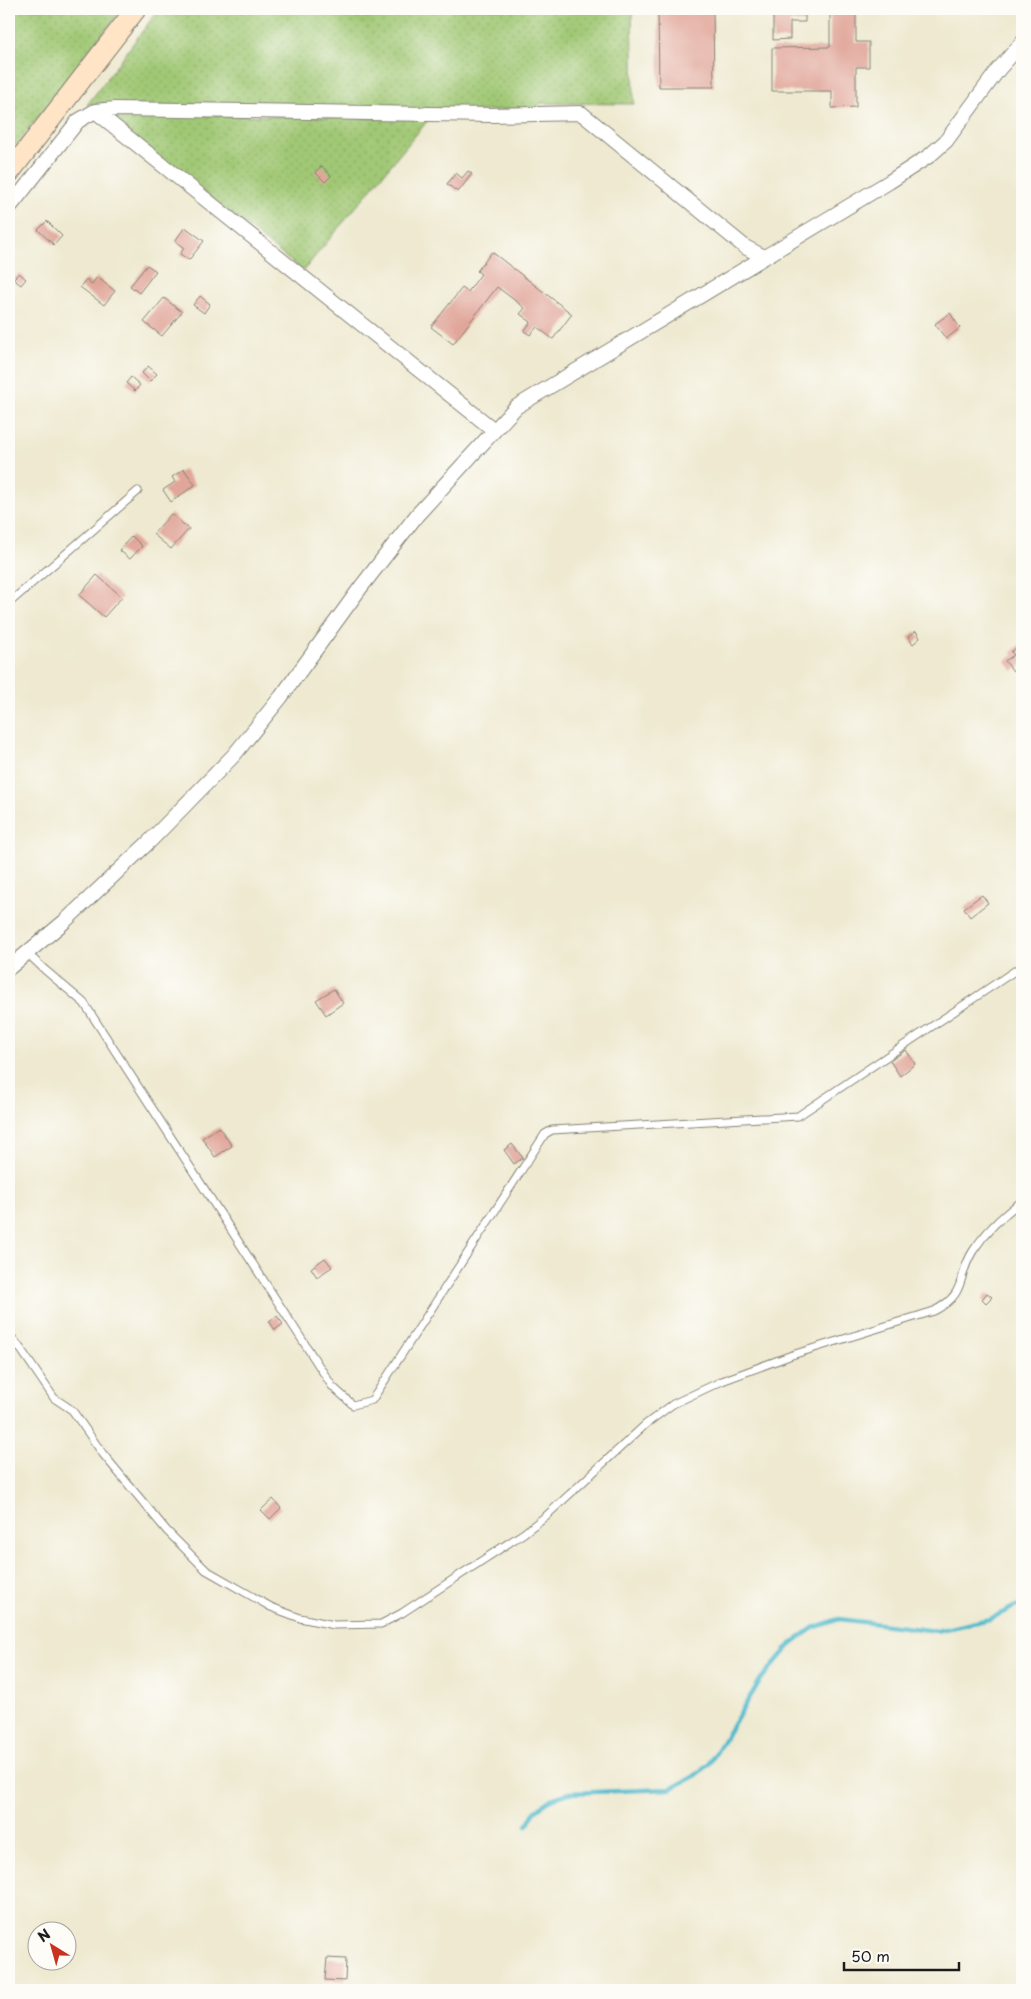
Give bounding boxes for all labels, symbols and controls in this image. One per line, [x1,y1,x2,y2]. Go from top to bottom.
north arrow [28,1922,78,1972]
text: N [33,1923,55,1947]
scale bar [844,1939,958,1971]
text: 50 m [851,1944,890,1967]

